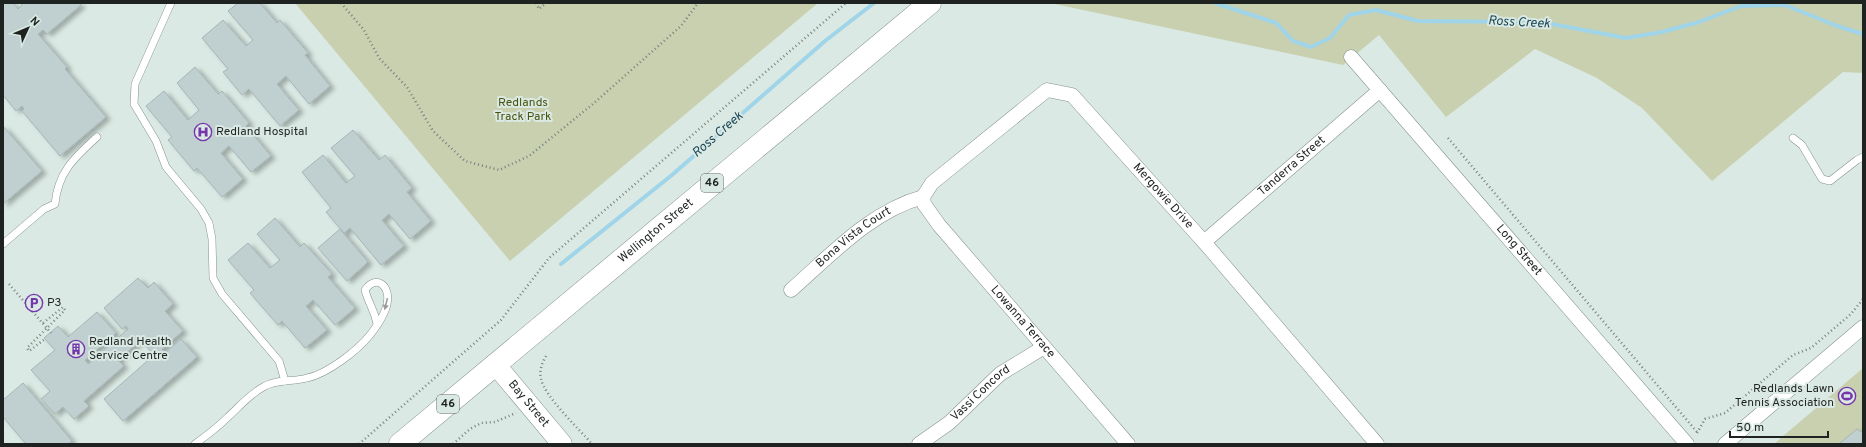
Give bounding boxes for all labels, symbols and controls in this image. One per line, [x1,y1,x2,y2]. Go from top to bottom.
north arrow [8,8,48,48]
water label: Ross Creek [1488,13,1551,33]
text: N [27,14,42,29]
park label: Redlands Track Park [495,95,551,125]
water label: Ross Creek [689,108,747,161]
hospital icon: Redland Hospital [193,122,213,142]
place label: Redland Hospital [216,124,308,140]
street label: Tanderra Street [1255,133,1329,200]
street label: Mergowie Drive [1129,160,1197,233]
road number: 46 [701,174,723,192]
street label: Wellington Street [615,195,697,267]
street label: Bona Vista Court [813,203,894,271]
street label: Long Street [1492,221,1546,279]
street label: Lowanna Terrace [987,282,1059,362]
parking icon: P3 [24,293,44,313]
place label: P3 [47,295,62,311]
one-way arrow [383,298,389,310]
place label: Redland Health Service Centre [89,334,172,364]
building icon: Redland Health Service Centre [66,339,86,359]
street label: Vassi Concord [947,362,1013,425]
street label: Bay Street [504,377,553,431]
place label: Redlands Lawn Tennis Association [1735,381,1834,411]
sports icon: Redlands Lawn Tennis Association [1837,386,1857,406]
road number: 46 [437,395,459,413]
scale bar [1730,413,1828,439]
text: 50 m [1736,420,1764,436]

